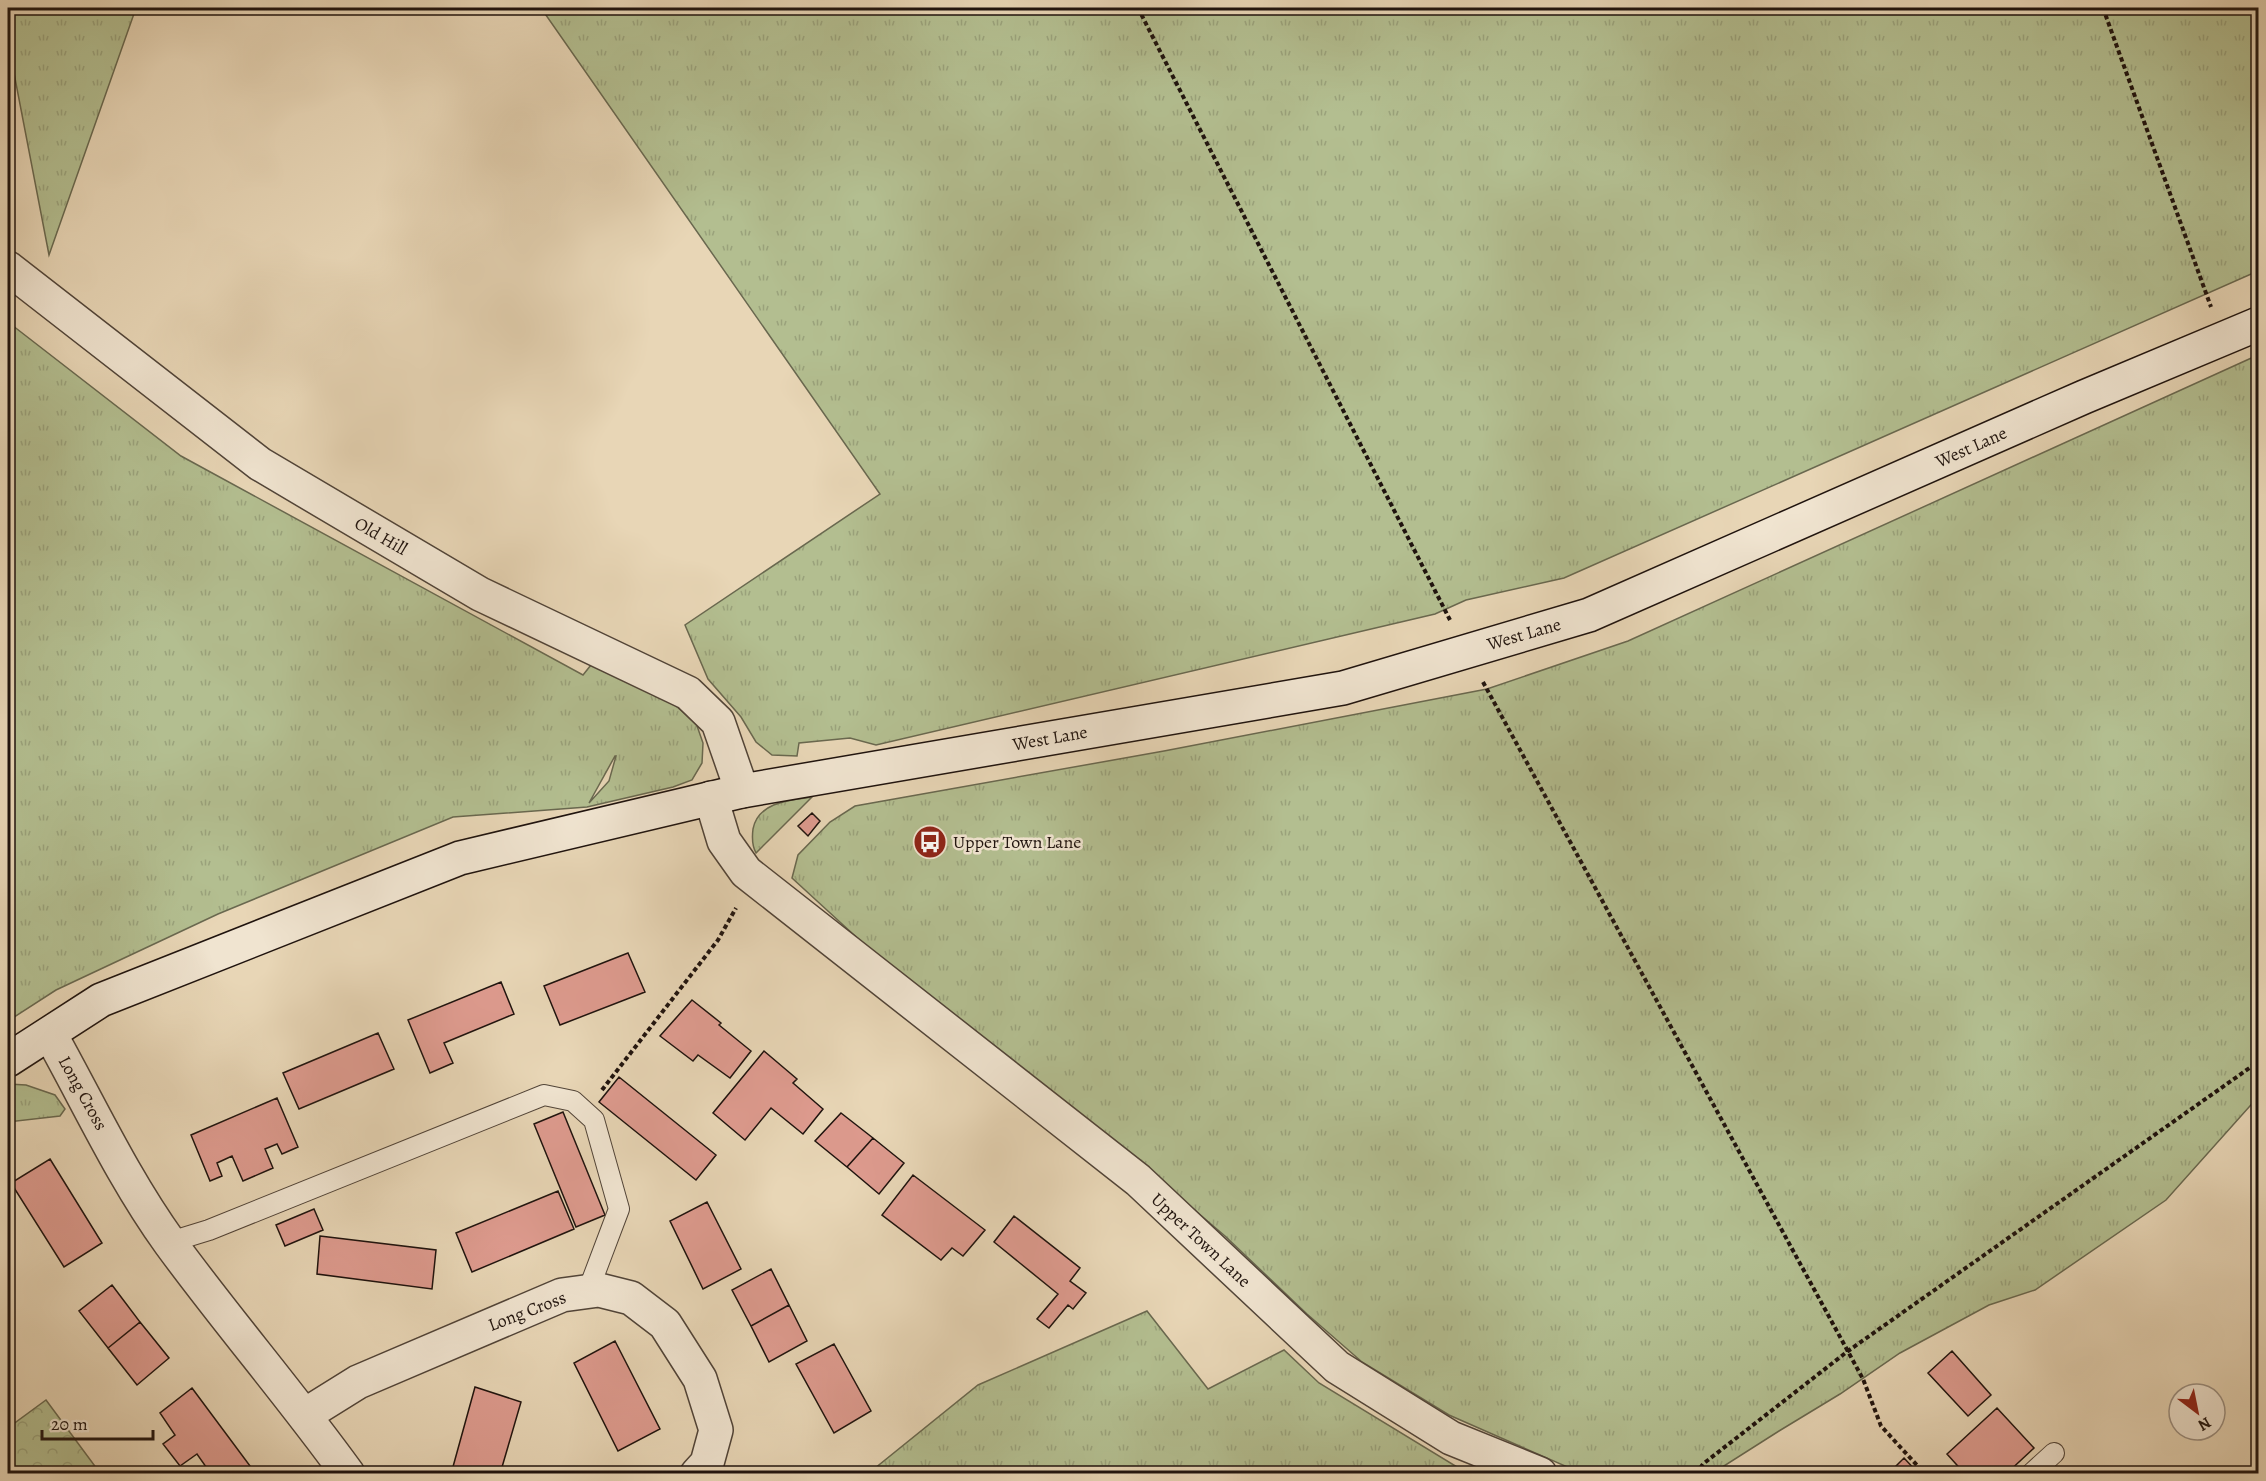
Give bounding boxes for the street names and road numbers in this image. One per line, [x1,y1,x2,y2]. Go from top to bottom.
street label: West Lane [1931,421,2010,474]
street label: Old Hill [350,511,412,561]
street label: West Lane [1483,612,1564,656]
street label: West Lane [1010,720,1089,757]
street label: Long Cross [53,1052,113,1134]
street label: Upper Town Lane [1146,1187,1256,1293]
street label: Long Cross [485,1285,569,1337]

